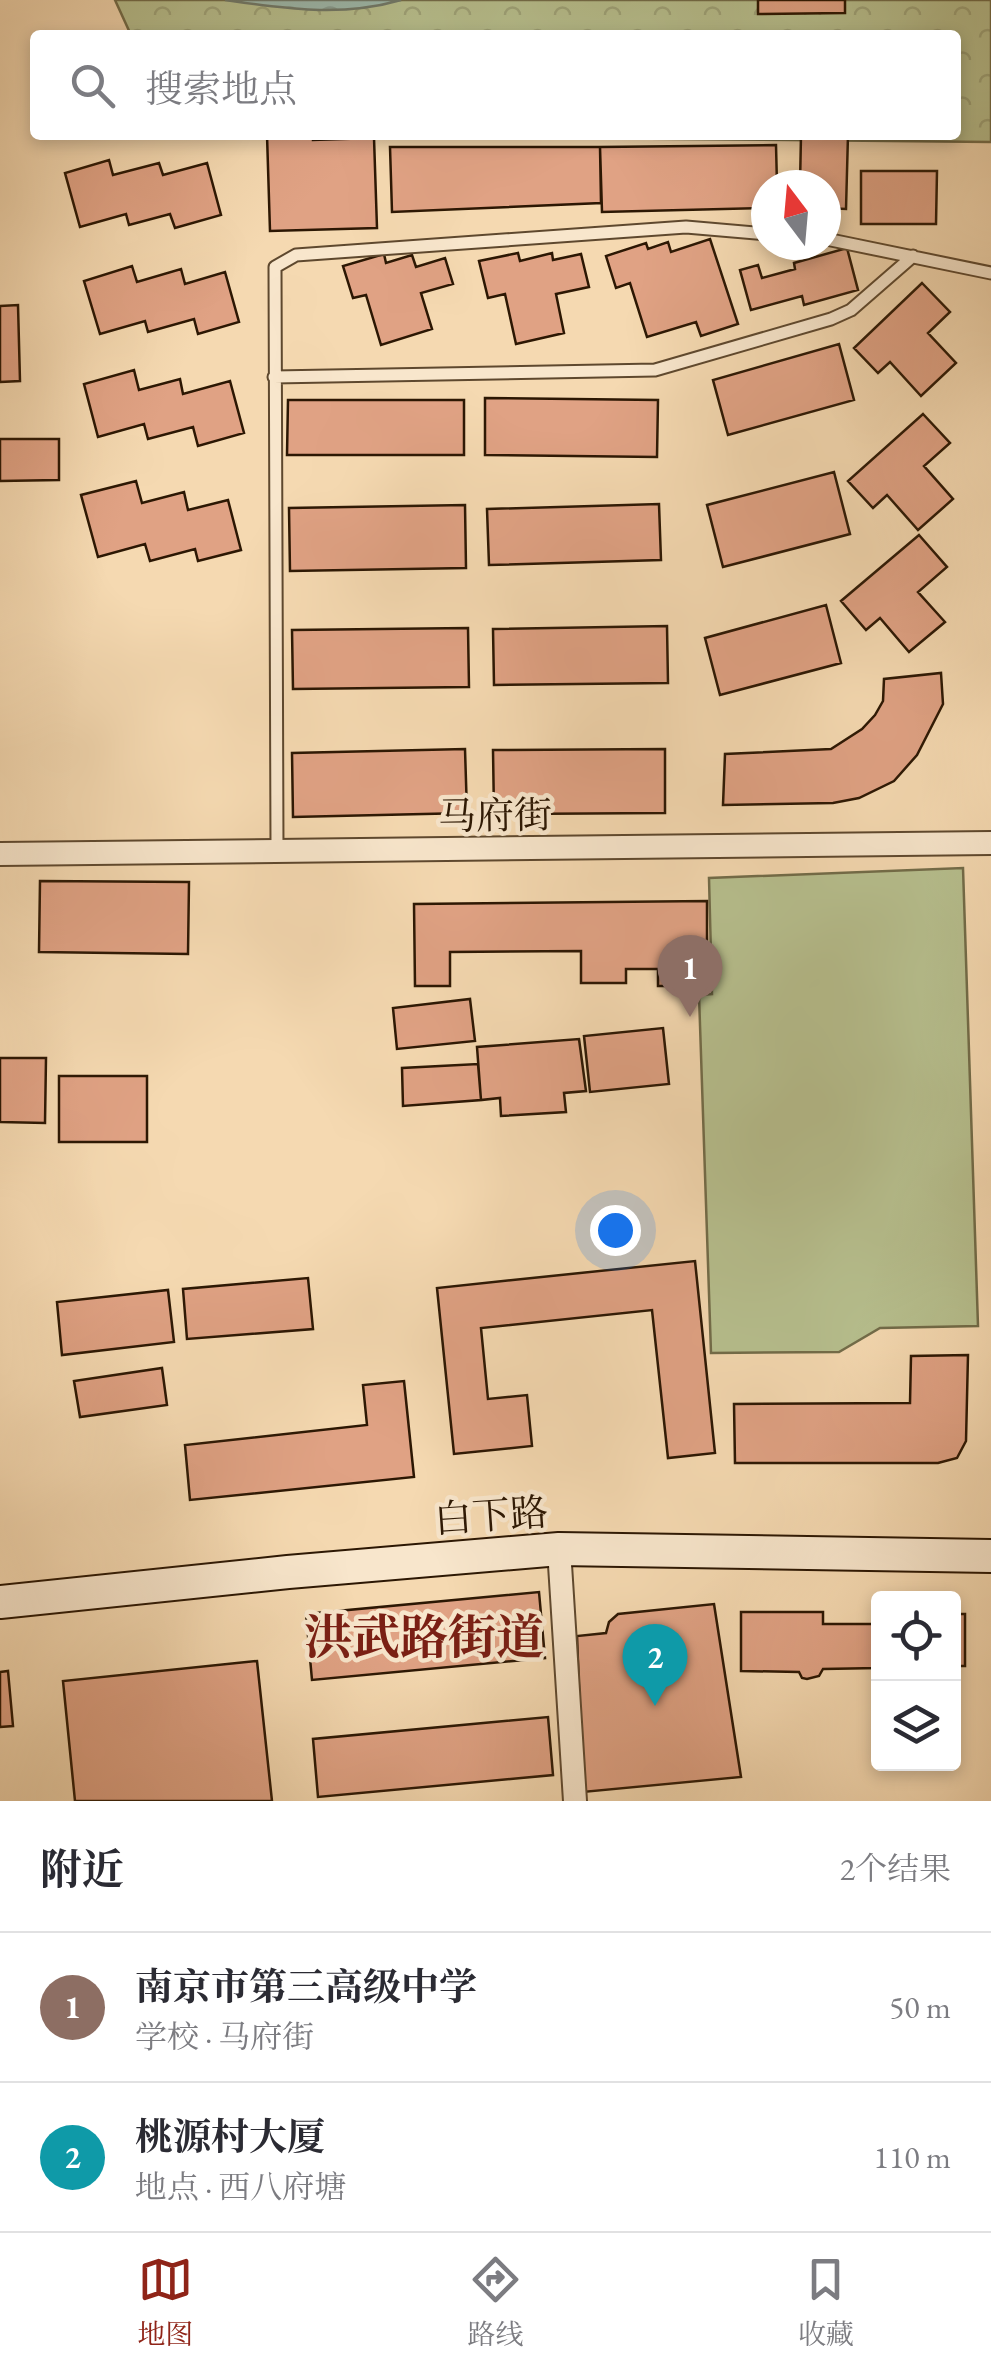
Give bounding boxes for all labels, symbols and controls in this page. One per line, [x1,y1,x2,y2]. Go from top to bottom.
search box [30,30,961,140]
icon: search [65,58,120,113]
text: 搜索地点 [145,64,297,113]
north arrow [751,170,841,260]
street label: 马府街 [438,790,552,840]
pin: 1 [658,934,722,1017]
your location [590,1205,641,1256]
street label: 白下路 [432,1487,550,1543]
map controls [871,1591,961,1771]
button: locate [871,1591,961,1681]
district label: 洪武路街道 [304,1606,544,1668]
pin: 2 [622,1624,688,1706]
button: layers [871,1681,961,1771]
text: 附近 [40,1842,124,1897]
text: 2个结果 [840,1848,951,1890]
text: 南京市第三高级中学 [135,1962,477,2011]
text: 1 [64,1986,81,2028]
text: 50 m [889,1986,951,2028]
text: 学校 · 马府街 [135,2016,314,2058]
text: 桃源村大厦 [135,2112,325,2161]
text: 2 [64,2136,81,2178]
text: 110 m [874,2136,951,2178]
text: 地点 · 西八府塘 [135,2166,346,2208]
tab: 地图 [137,2252,193,2352]
tab: 路线 [467,2252,524,2352]
tab: 收藏 [798,2252,854,2352]

